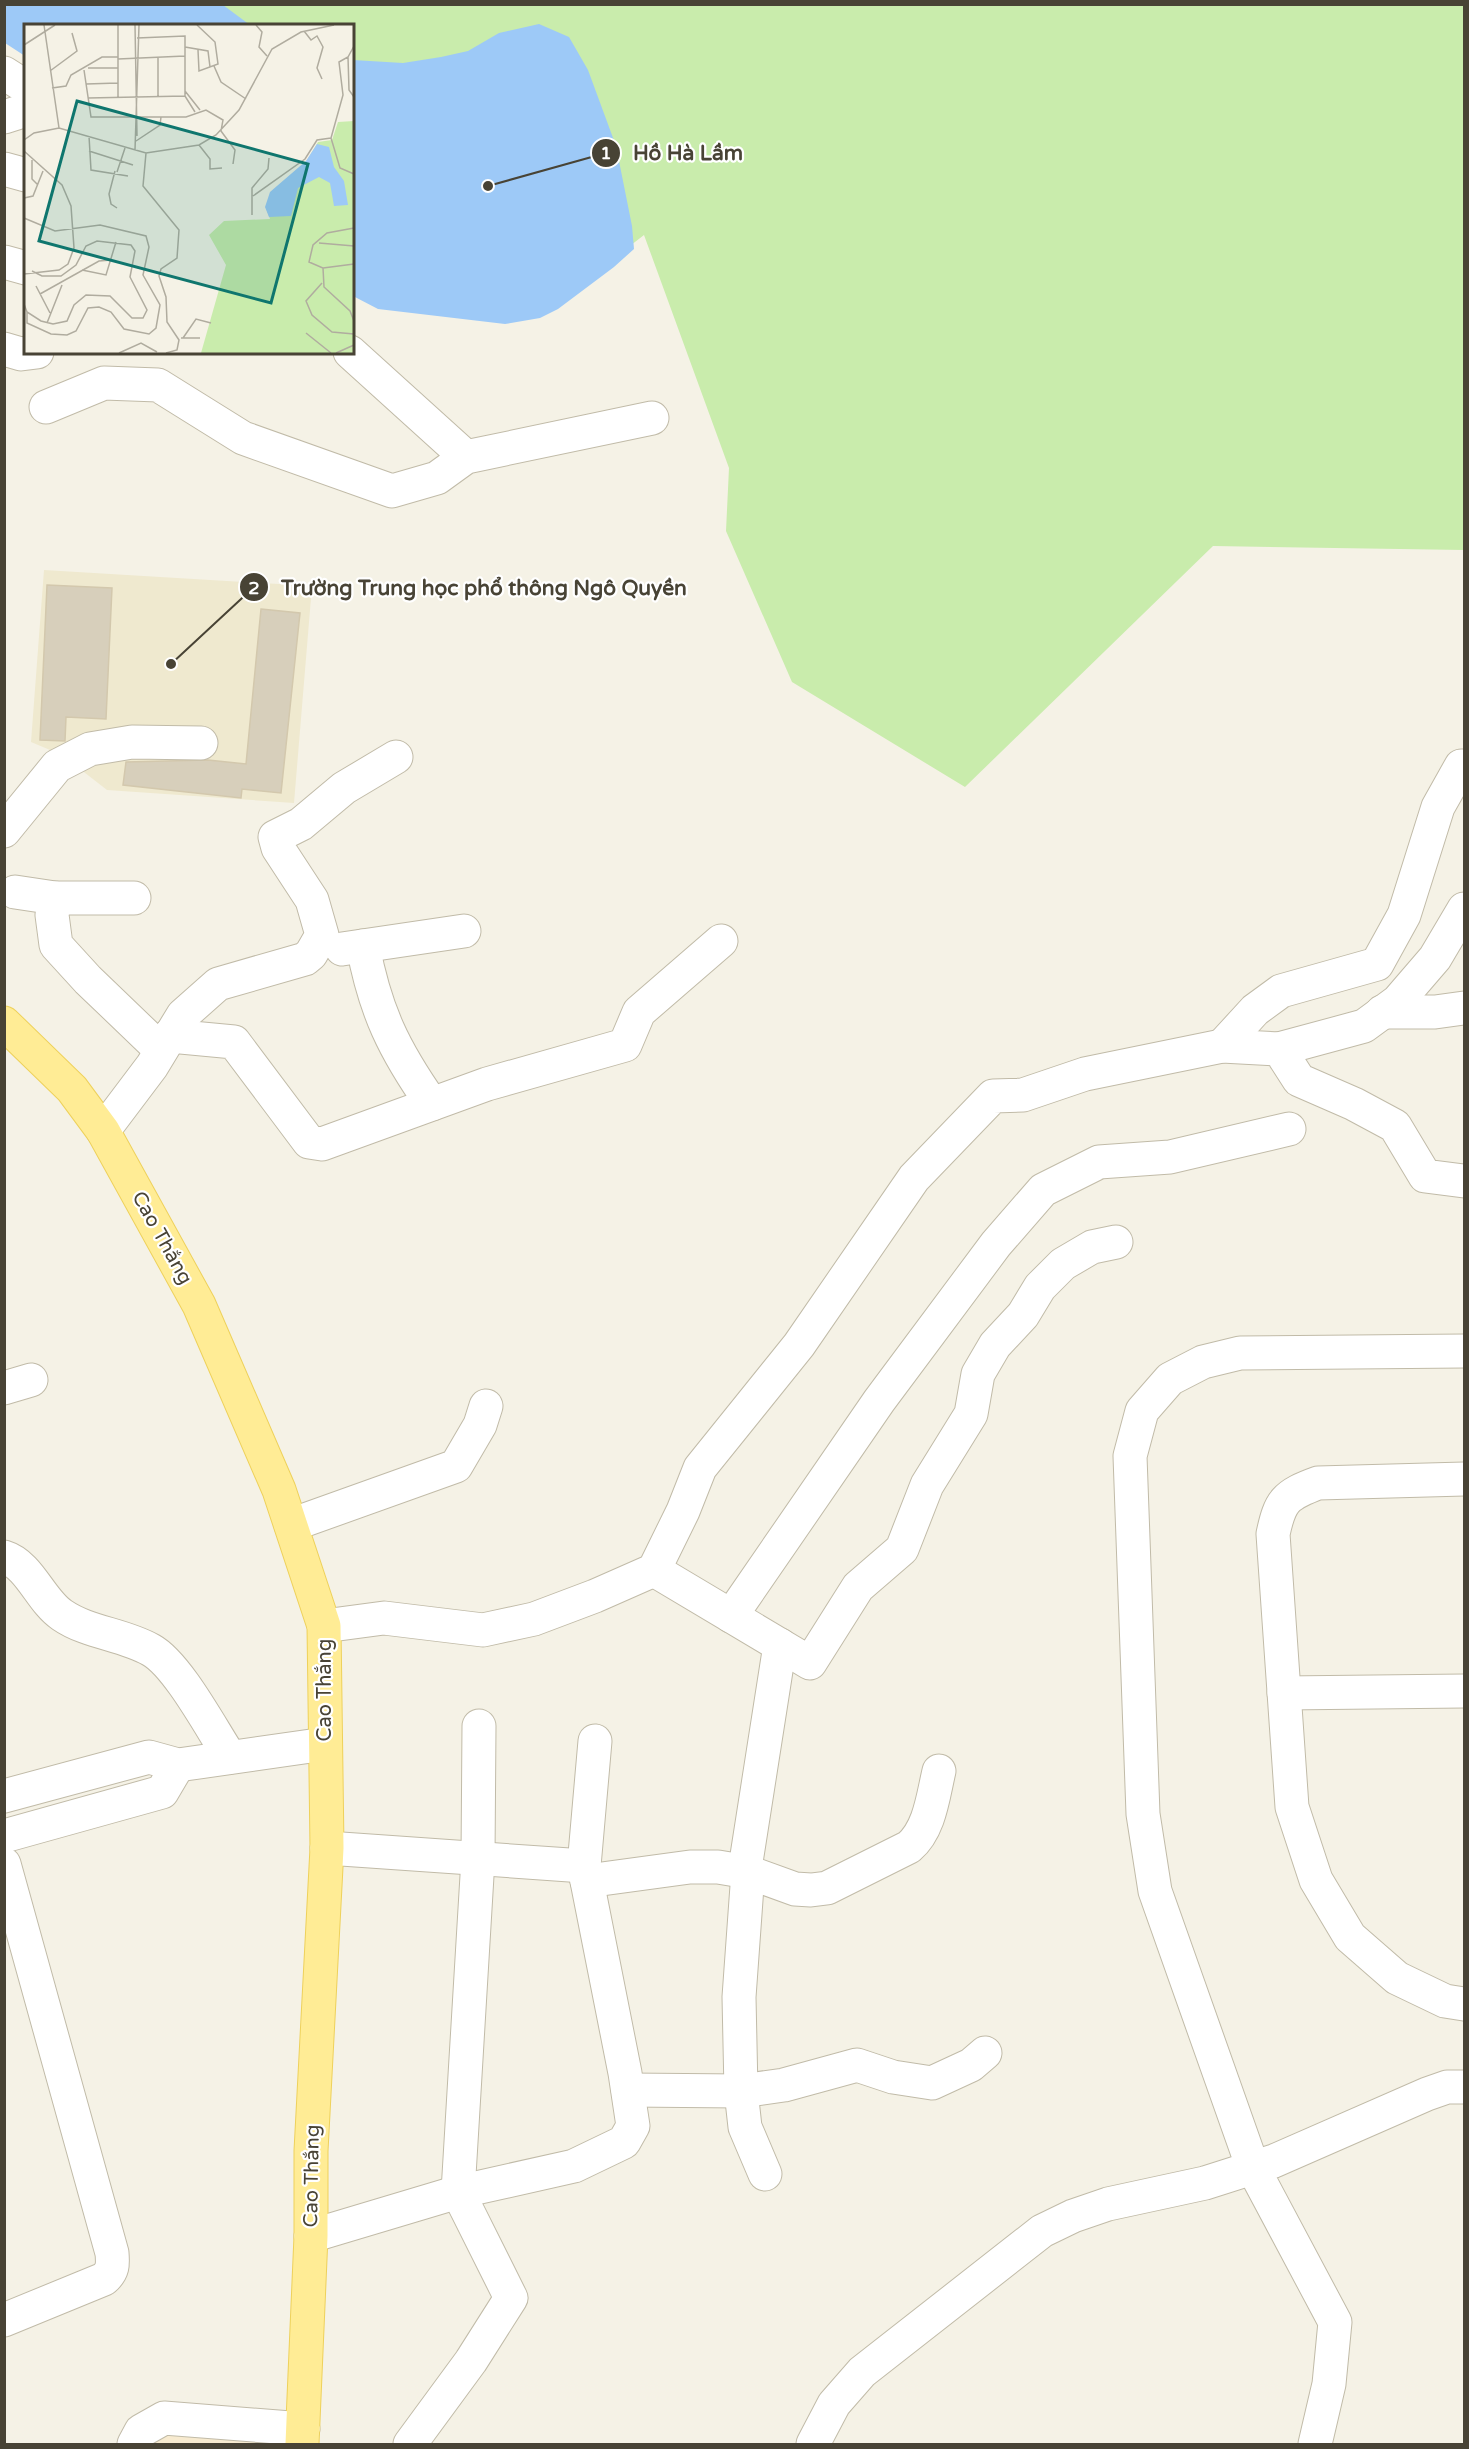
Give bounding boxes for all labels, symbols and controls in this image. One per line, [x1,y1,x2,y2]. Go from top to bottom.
inset map [24,24,354,354]
callout: Hồ Hà Lầm [591,133,755,172]
text: Hồ Hà Lầm [633,141,743,166]
text: 1 [600,142,612,164]
callout: Trường Trung học phổ thông Ngô Quyền [239,568,699,607]
text: Trường Trung học phổ thông Ngô Quyền [280,576,687,601]
text: 2 [248,577,260,599]
street label: Cao Thắng [127,1187,197,1289]
street label: Cao Thắng [313,1639,337,1741]
street label: Cao Thắng [299,2124,325,2228]

